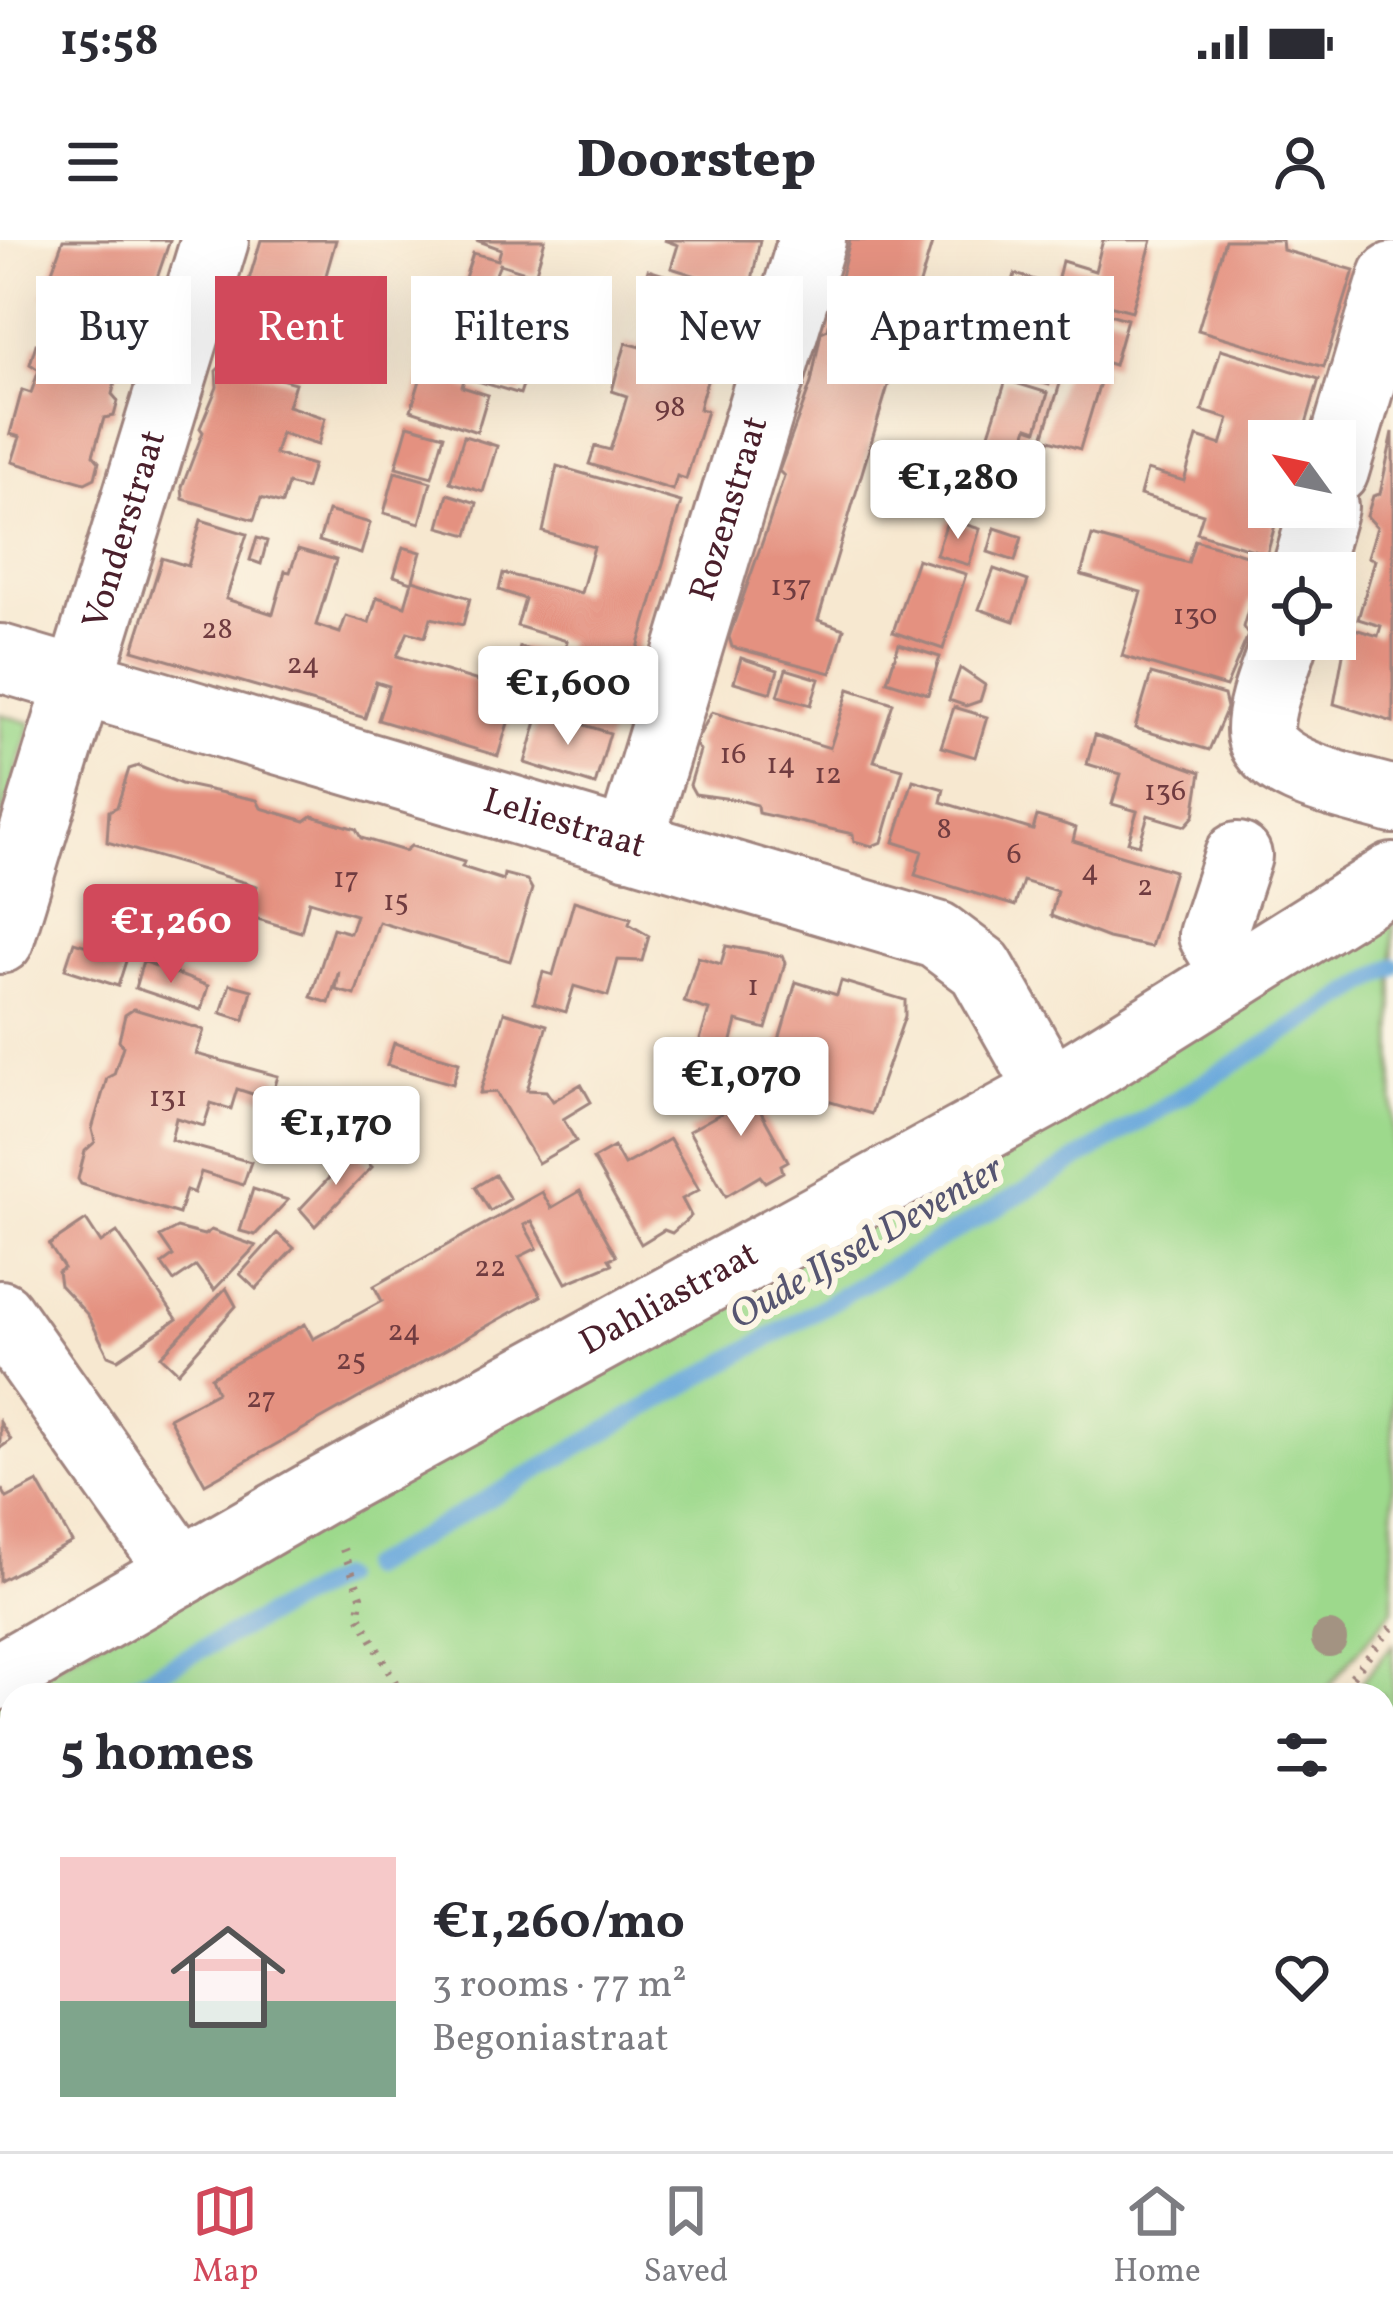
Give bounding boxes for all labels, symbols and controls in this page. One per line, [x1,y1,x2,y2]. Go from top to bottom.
text: 15:58 [60,11,159,74]
text: Doorstep [577,125,816,200]
icon: menu [60,129,126,195]
icon: person [1267,129,1333,195]
chip: Buy [36,276,191,384]
chip: Rent [215,276,387,384]
chip: Filters [411,276,612,384]
chip: New [636,276,803,384]
chip: Apartment [827,276,1114,384]
house number: 98 [655,387,685,429]
street label: Rozenstraat [679,410,782,608]
north arrow [1248,420,1356,528]
map controls [1248,420,1356,660]
street label: Vonderstraat [72,424,180,635]
pin: €1,280 [860,440,1056,542]
text: €1,280 [897,452,1019,506]
button: locate [1248,552,1356,660]
house number: 137 [770,566,812,608]
house number: 130 [1173,595,1217,637]
house number: 28 [201,609,233,651]
house number: 24 [286,644,320,686]
pin: €1,600 [470,646,666,748]
text: €1,600 [505,658,631,712]
house number: 16 [720,734,746,776]
house number: 14 [766,744,796,786]
house number: 12 [814,754,842,796]
house number: 136 [1144,771,1186,813]
street label: Leliestraat [477,777,651,872]
house number: 8 [936,809,952,851]
house number: 6 [1006,834,1022,876]
house number: 4 [1081,851,1099,893]
house number: 17 [333,858,359,900]
house number: 2 [1137,866,1153,908]
house number: 15 [383,881,409,923]
pin: €1,260 [73,884,269,986]
text: €1,260 [110,896,232,950]
house number: 1 [747,966,759,1008]
pin: €1,070 [643,1037,839,1139]
text: €1,070 [680,1049,802,1103]
house number: 131 [149,1077,187,1119]
pin: €1,170 [238,1086,434,1188]
text: €1,170 [280,1098,392,1152]
water label: Oude IJssel Deventer [720,1143,1014,1345]
street label: Dahliastraat [571,1231,768,1369]
house number: 22 [474,1247,506,1289]
house number: 24 [387,1311,421,1353]
house number: 25 [336,1340,366,1382]
house number: 27 [246,1378,276,1420]
text: 5 homes [60,1720,254,1791]
icon: filters [1269,1722,1335,1788]
text: €1,260/mo [432,1888,685,1959]
icon: home [156,1905,300,2049]
icon: heart [1269,1944,1335,2010]
text: 3 rooms · 77 m² [432,1959,687,2013]
text: Begoniastraat [432,2013,669,2067]
tab: Map [192,2178,259,2296]
tab: Saved [643,2178,728,2296]
tab: Home [1113,2178,1201,2296]

